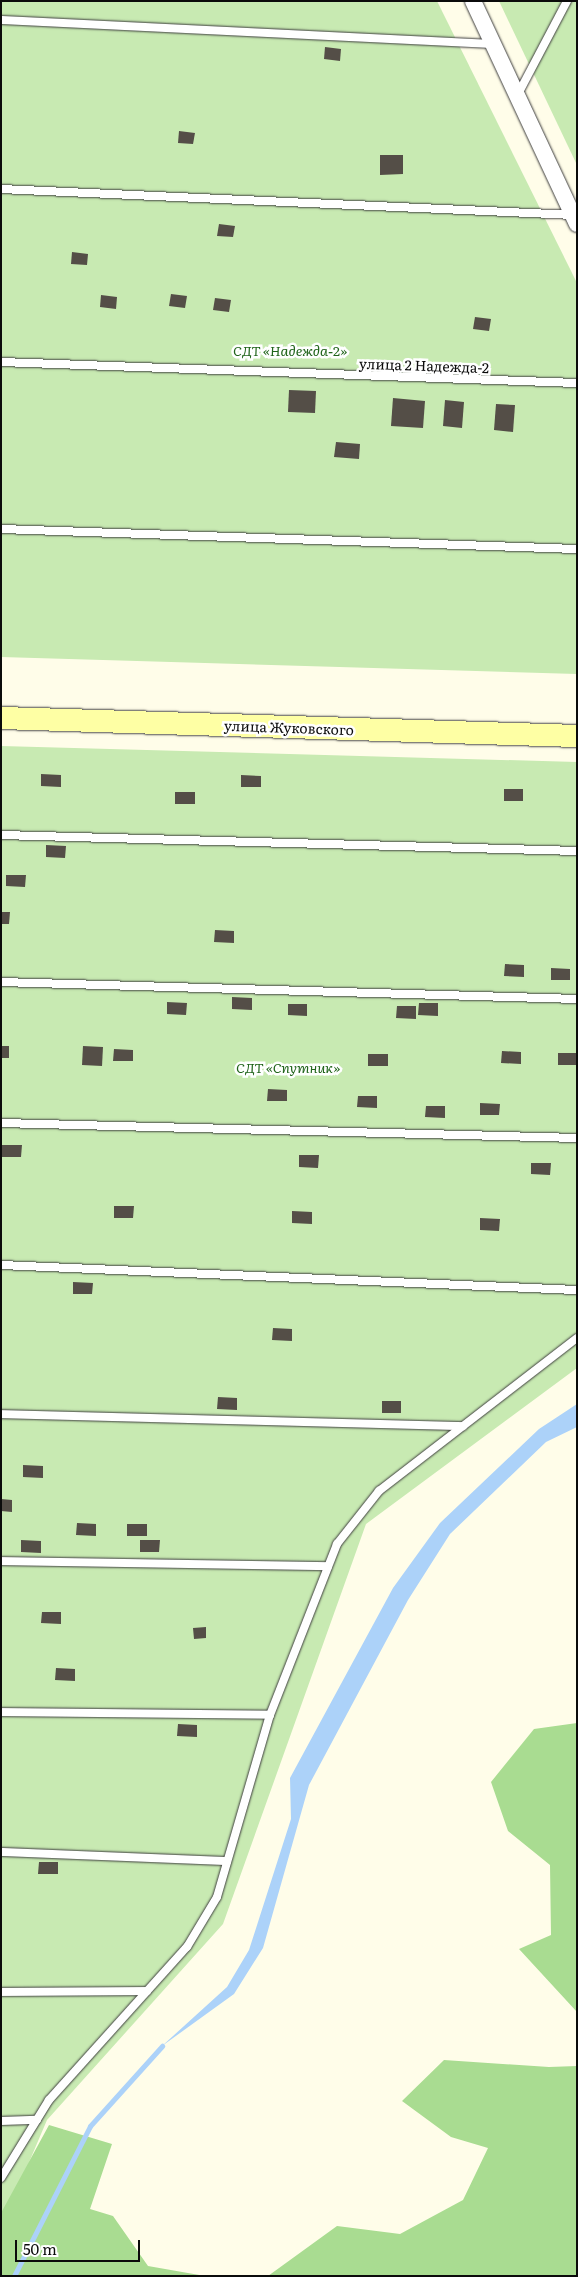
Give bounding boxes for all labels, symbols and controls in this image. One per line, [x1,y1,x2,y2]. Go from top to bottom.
park label: СДТ «Надежда-2» [233,342,347,358]
street label: улица 2 Надежда-2 [359,354,489,376]
street label: улица Жуковского [224,716,354,738]
park label: СДТ «Спутник» [236,1059,340,1075]
scale bar [18,2230,142,2262]
text: 50 m [23,2237,57,2260]

